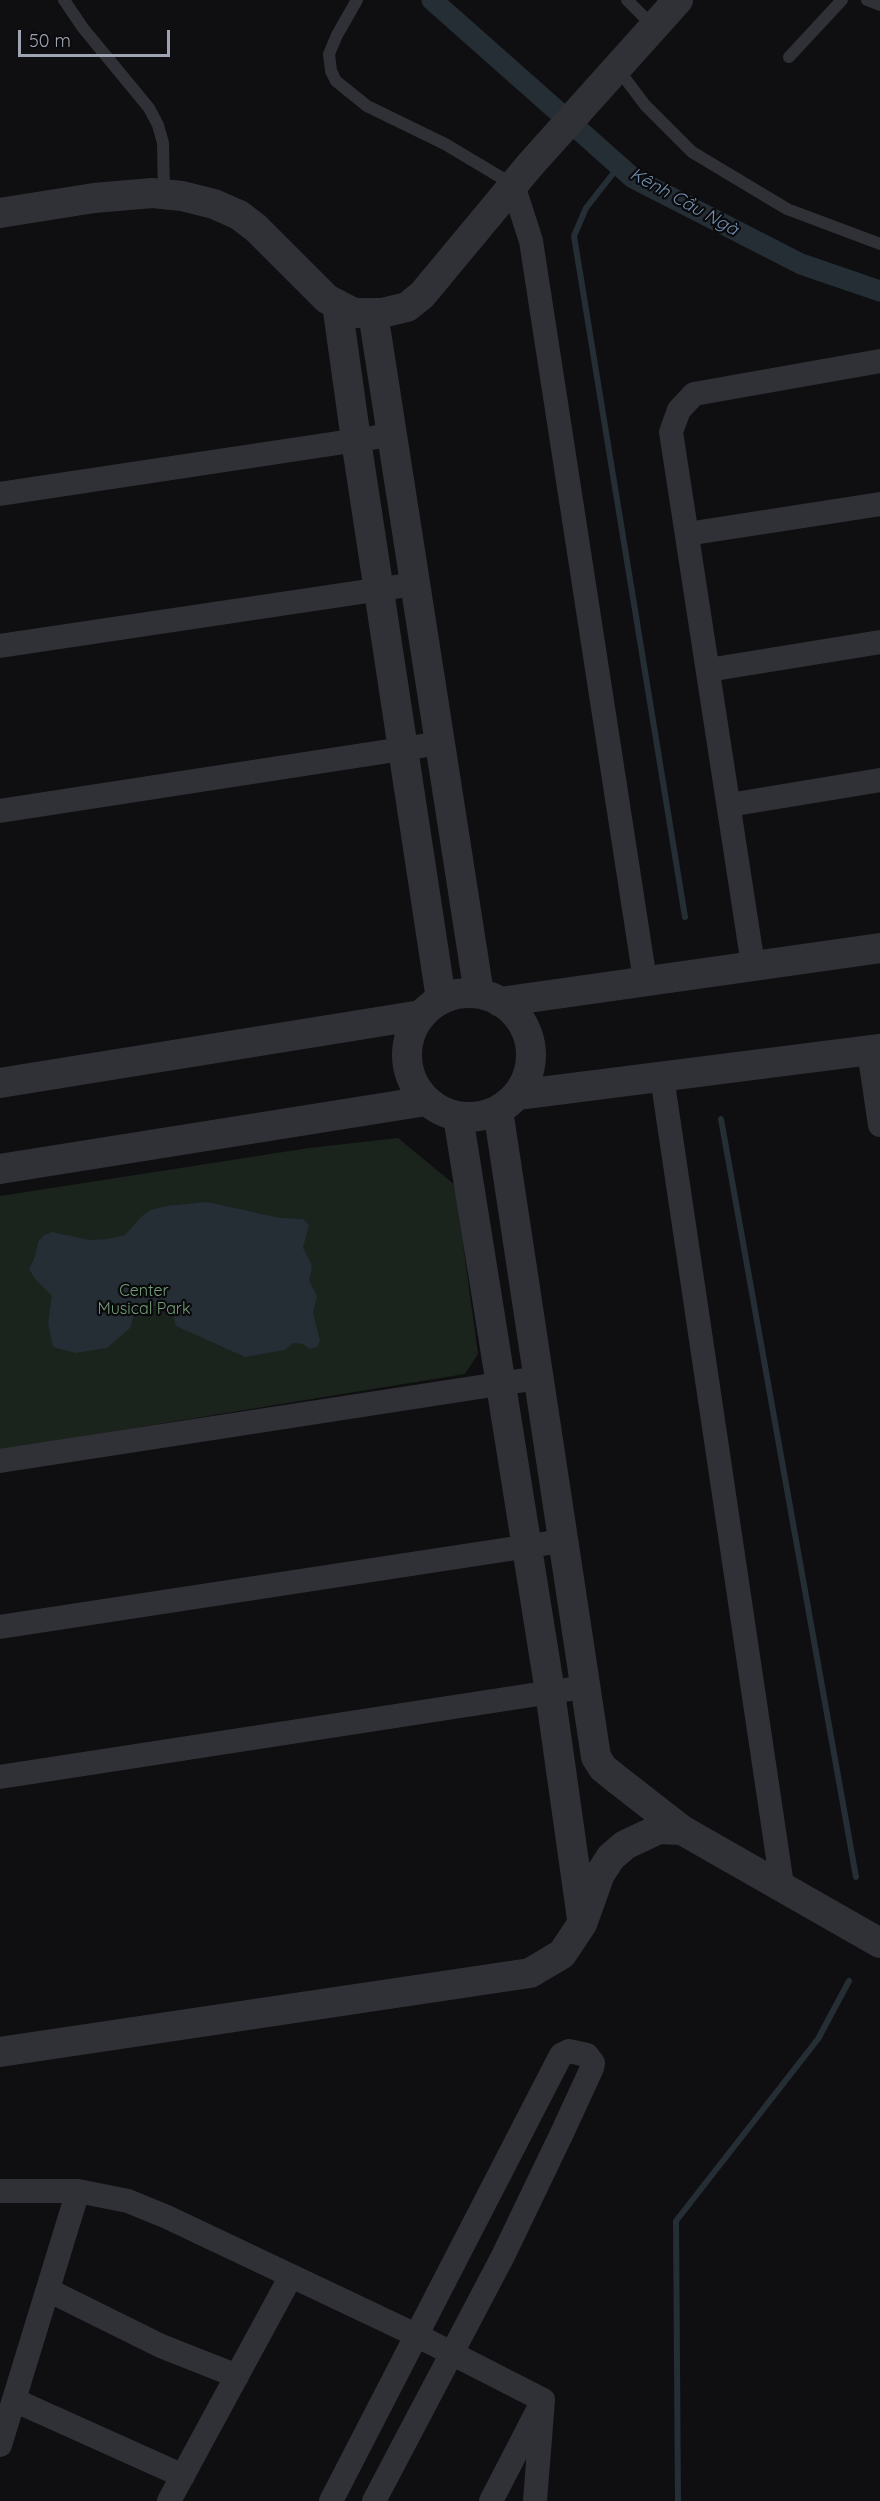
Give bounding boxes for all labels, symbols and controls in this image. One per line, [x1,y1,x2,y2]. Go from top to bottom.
scale bar [21,18,172,56]
text: 50 m [29,29,71,52]
water label: Kênh Cầu Ngà [626,163,742,241]
park label: Center Musical Park [97,1281,191,1319]

